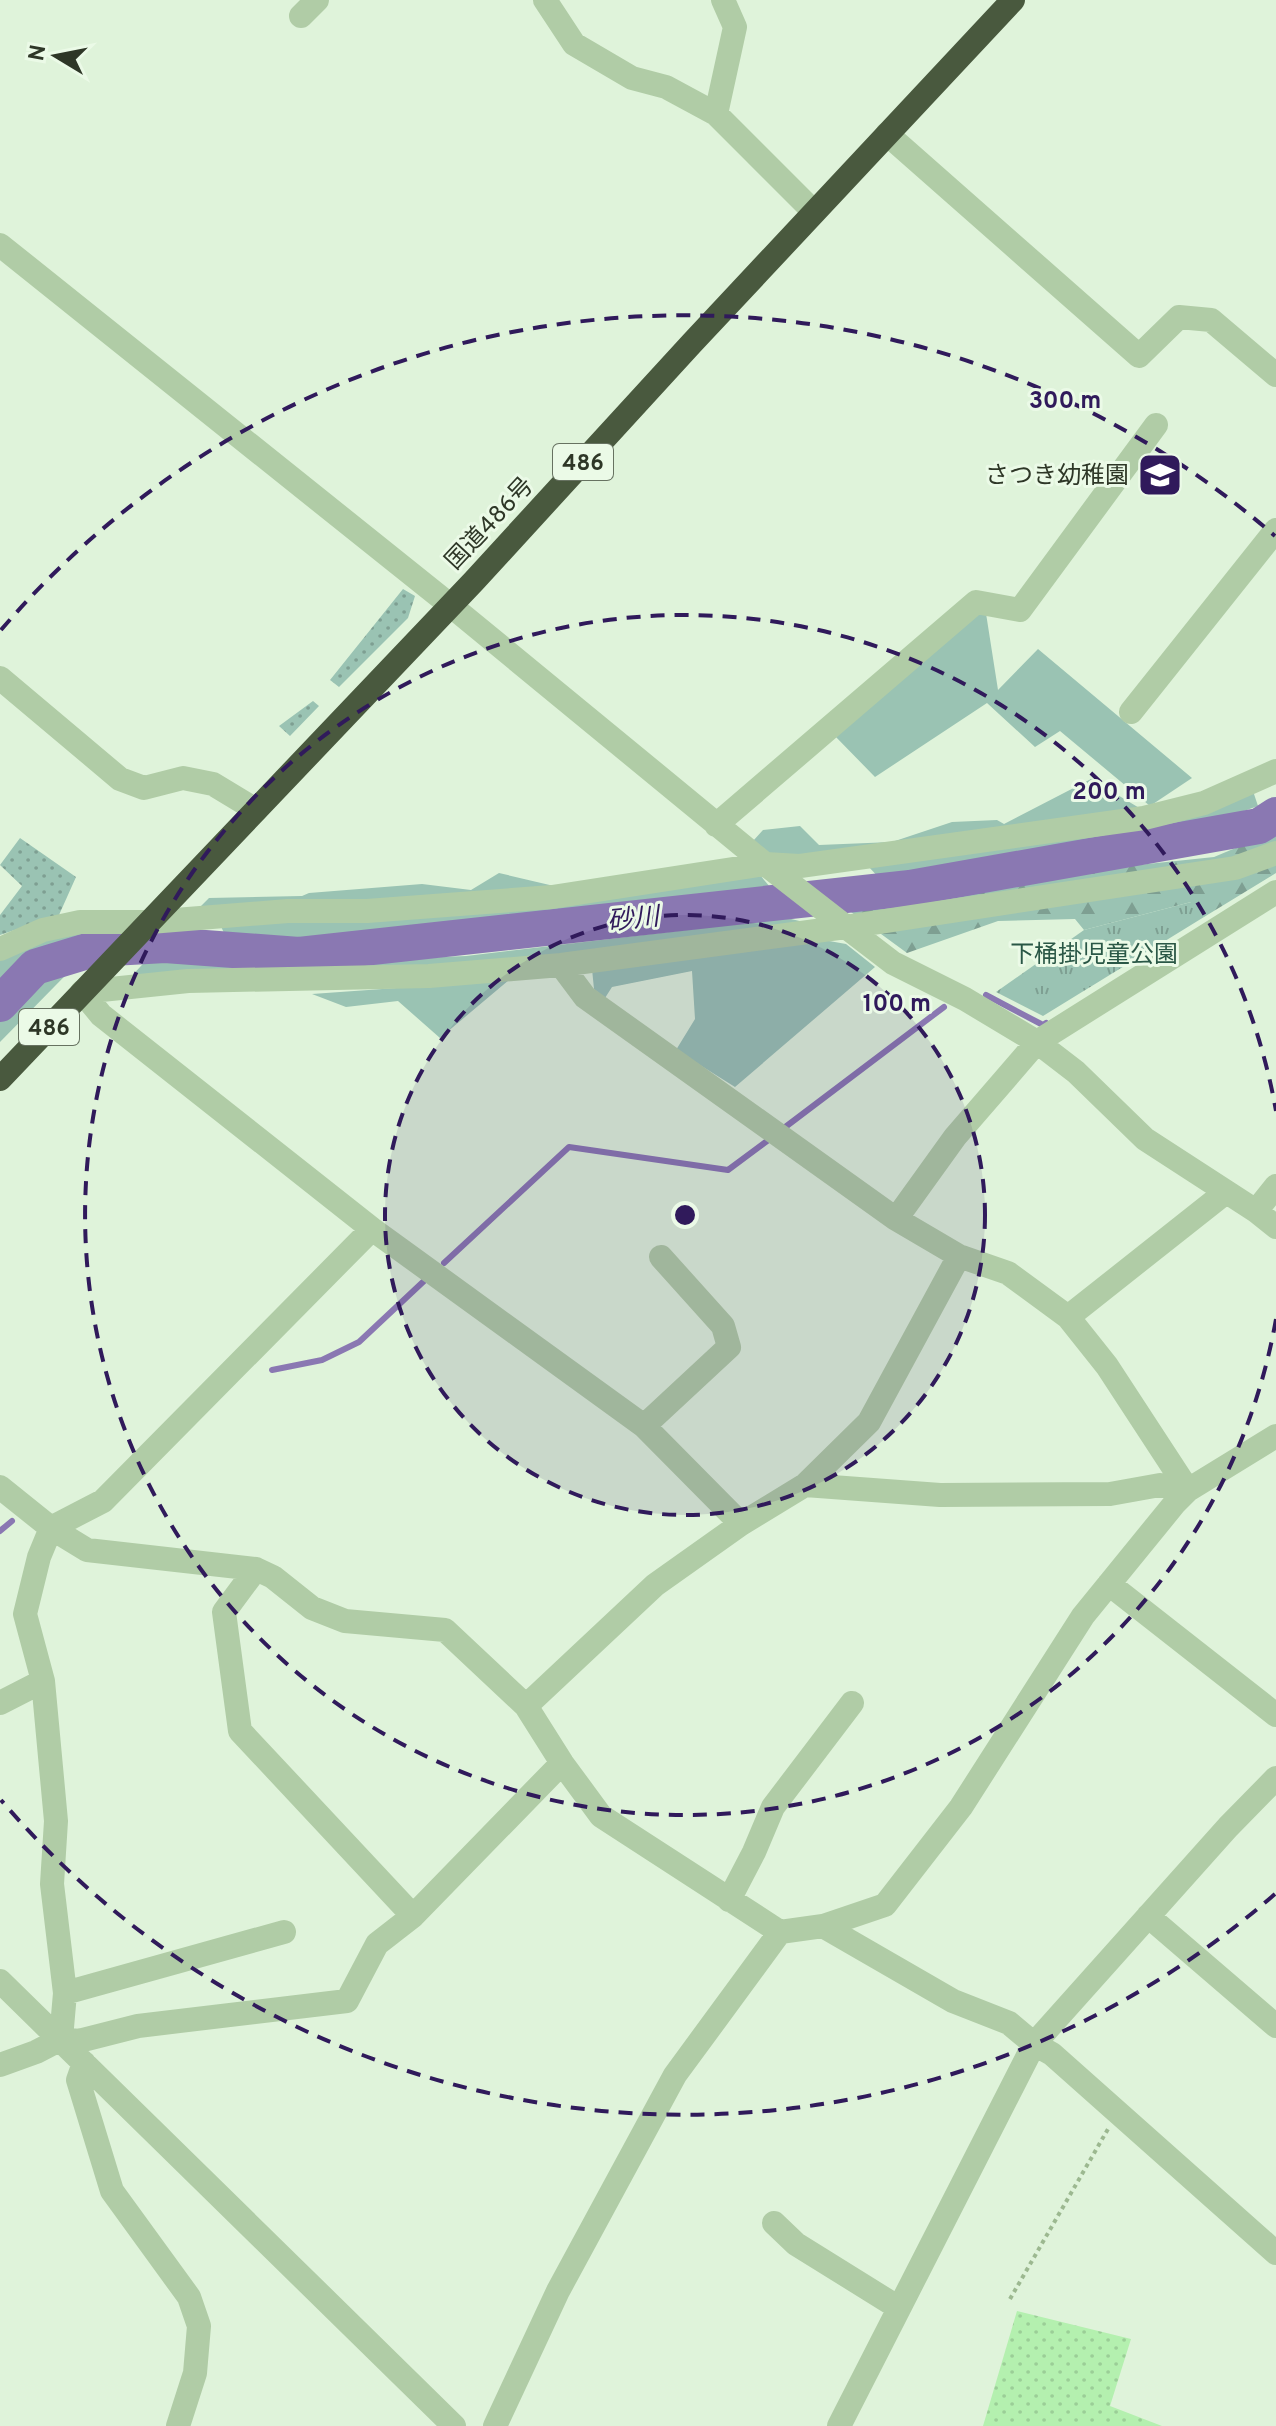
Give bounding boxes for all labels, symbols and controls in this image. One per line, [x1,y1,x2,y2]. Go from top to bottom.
north arrow [16,16,96,96]
text: N [24,43,53,63]
text: 300 m [1029,387,1101,417]
road number: 486 [553,444,613,480]
school or university icon: さつき幼稚園 [1136,451,1184,499]
place label: さつき幼稚園 [985,462,1129,492]
street label: 国道486号 [440,472,541,577]
text: 200 m [1072,778,1146,808]
water label: 砂川 [606,901,664,940]
park label: 下桶掛児童公園 [1010,941,1178,971]
text: 100 m [863,990,931,1020]
road number: 486 [19,1009,79,1045]
centre of rings [671,1201,699,1229]

